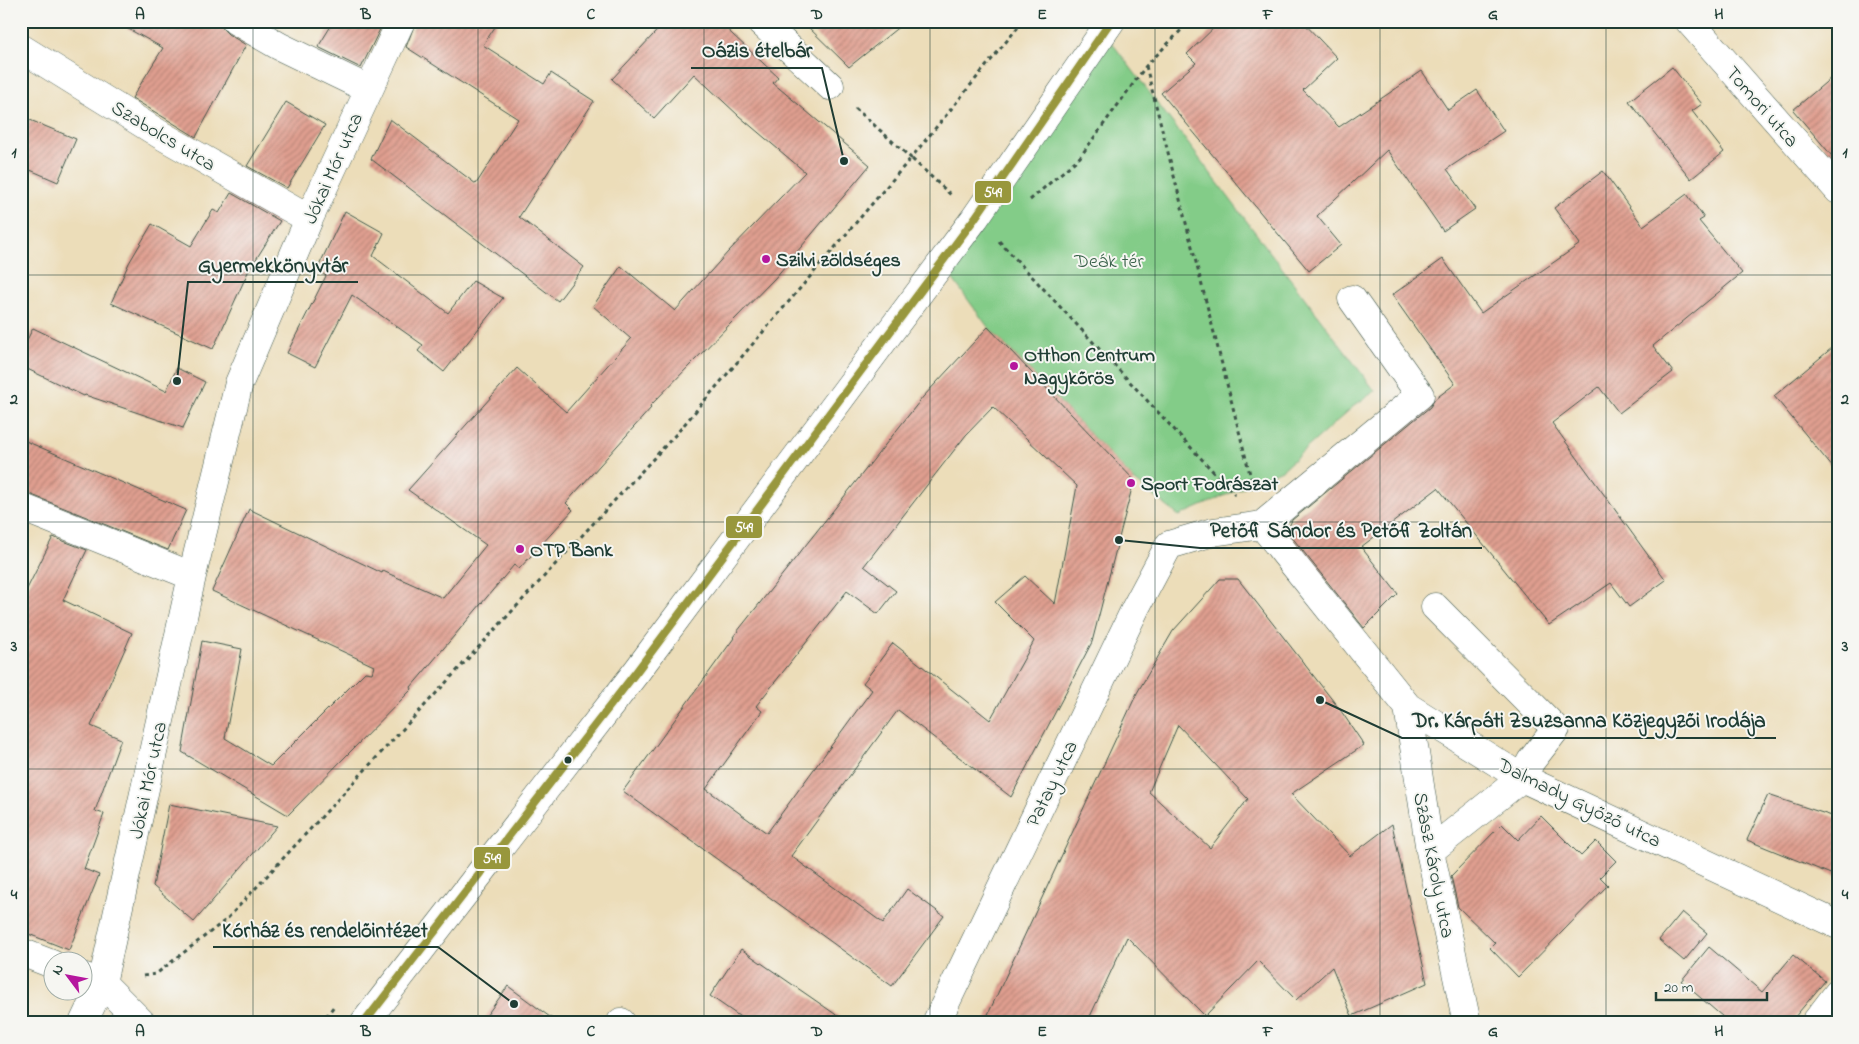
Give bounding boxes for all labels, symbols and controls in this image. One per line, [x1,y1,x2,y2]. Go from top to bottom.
text: A [135,3,145,27]
text: B [360,3,372,27]
text: C [587,3,596,27]
text: D [810,3,823,27]
text: E [1037,3,1047,27]
text: F [1262,3,1274,27]
text: G [1488,3,1498,27]
text: H [1714,3,1724,27]
callout: Oázis ételbár [691,32,822,68]
text: Oázis ételbár [702,37,813,67]
street label: Tomori utca [1718,61,1805,155]
street label: Szabolcs utca [105,94,221,180]
street label: Jókai Mór utca [297,109,372,229]
text: 1 [11,141,17,165]
text: 1 [1842,141,1848,165]
line badge: 549 [974,180,1012,204]
text: 549 [984,183,1003,204]
callout: Gyermekkönyvtár [188,246,358,282]
place label: Szilvi zöldséges [776,247,901,277]
park label: Deák tér [1073,248,1144,277]
text: Gyermekkönyvtár [198,252,349,284]
marker: Szilvi zöldséges [760,253,772,265]
place label: Otthon Centrum Nagykőrös [1024,342,1155,395]
marker: Otthon Centrum Nagykőrös [1008,360,1020,372]
text: 2 [9,388,18,412]
text: 2 [1840,388,1849,412]
place label: Sport Fodrászat [1141,471,1279,500]
marker: Sport Fodrászat [1125,477,1137,489]
callout: Petőfi Sándor és Petőfi Zoltán [1200,512,1482,548]
line badge: 549 [725,515,763,539]
text: Petőfi Sándor és Petőfi Zoltán [1210,517,1472,547]
text: 549 [735,518,754,539]
place label: OTP Bank [530,537,614,566]
marker: OTP Bank [514,543,526,555]
text: 3 [10,635,18,659]
text: 3 [1841,635,1849,659]
callout: Dr. Kárpáti Zsuzsanna Közjegyzői Irodája [1402,702,1776,738]
text: Dr. Kárpáti Zsuzsanna Közjegyzői Irodája [1411,707,1766,739]
street label: Jókai Mór utca [123,719,176,842]
street label: Patay utca [1020,736,1087,832]
street label: Dalmady Győző utca [1491,752,1666,856]
unlabelled marker [563,755,573,765]
street label: Szász Károly utca [1404,790,1461,941]
line badge: 549 [473,846,511,870]
text: 549 [483,849,502,870]
text: 4 [10,883,18,907]
text: 4 [1841,883,1849,907]
callout: Kórház és rendelőintézet [213,911,438,947]
text: Kórház és rendelőintézet [222,917,429,947]
north arrow [42,952,92,1002]
text: N [47,960,70,979]
scale bar [1656,969,1768,1001]
text: 20 m [1664,977,1694,999]
text: A [135,1020,145,1044]
text: B [360,1020,372,1044]
text: C [587,1020,596,1044]
text: D [810,1020,823,1044]
text: E [1037,1020,1047,1044]
text: F [1262,1020,1274,1044]
text: G [1488,1020,1498,1044]
text: H [1714,1020,1724,1044]

